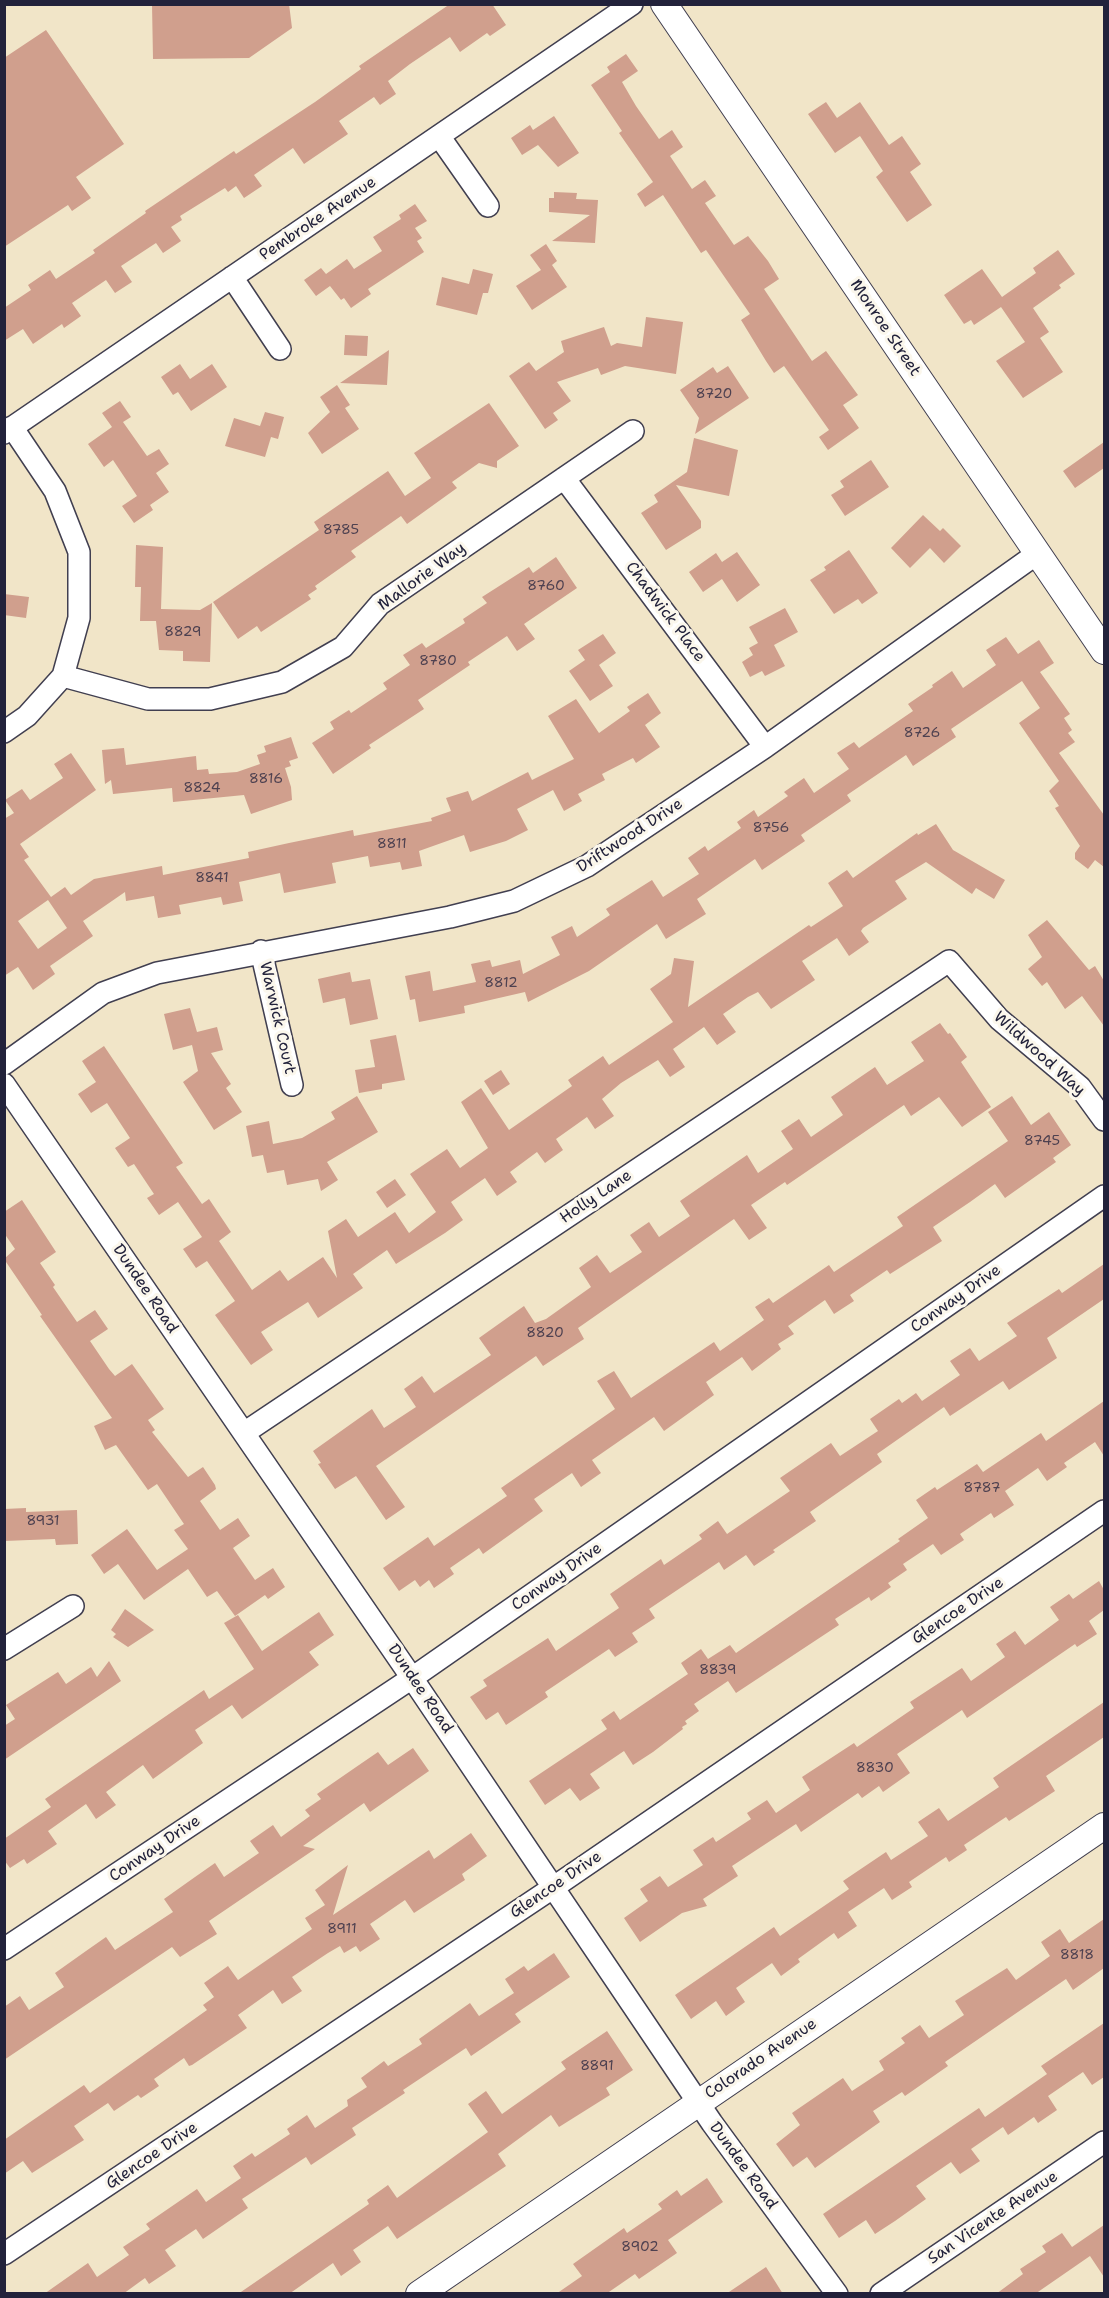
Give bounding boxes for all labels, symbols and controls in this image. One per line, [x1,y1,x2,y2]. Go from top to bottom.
street label: Pembroke Avenue [256,173,380,265]
street label: Monroe Street [846,276,924,380]
house number: 8720 [696,386,732,402]
house number: 8785 [323,522,359,538]
street label: Mallorie Way [374,539,470,615]
street label: Chadwick Place [621,558,709,666]
house number: 8760 [527,578,565,594]
house number: 8829 [164,624,202,640]
house number: 8780 [419,653,457,669]
house number: 8726 [904,725,940,741]
house number: 8816 [249,771,283,787]
house number: 8824 [183,780,221,796]
street label: Driftwood Drive [573,795,687,877]
house number: 8756 [753,820,789,836]
house number: 8811 [377,836,407,852]
house number: 8841 [195,870,229,886]
street label: Warwick Court [255,960,299,1076]
house number: 8812 [484,975,518,991]
street label: Wildwood Way [989,1008,1089,1100]
house number: 8745 [1024,1133,1060,1149]
street label: Holly Lane [556,1166,636,1228]
street label: Dundee Road [108,1241,182,1337]
street label: Conway Drive [907,1261,1005,1337]
house number: 8820 [526,1325,564,1341]
house number: 8787 [964,1480,1000,1496]
house number: 8931 [26,1513,60,1529]
street label: Conway Drive [508,1539,606,1615]
street label: Glencoe Drive [908,1573,1008,1649]
street label: Dundee Road [383,1641,457,1737]
house number: 8839 [699,1662,737,1678]
house number: 8830 [856,1760,894,1776]
street label: Conway Drive [106,1811,204,1887]
street label: Glencoe Drive [506,1847,606,1923]
house number: 8911 [327,1921,357,1937]
house number: 8818 [1060,1947,1094,1963]
street label: Colorado Avenue [701,2014,821,2104]
house number: 8891 [580,2058,614,2074]
street label: Glencoe Drive [102,2118,202,2194]
street label: Dundee Road [705,2119,781,2213]
street label: San Vicente Avenue [924,2167,1062,2269]
house number: 8902 [621,2239,659,2255]

